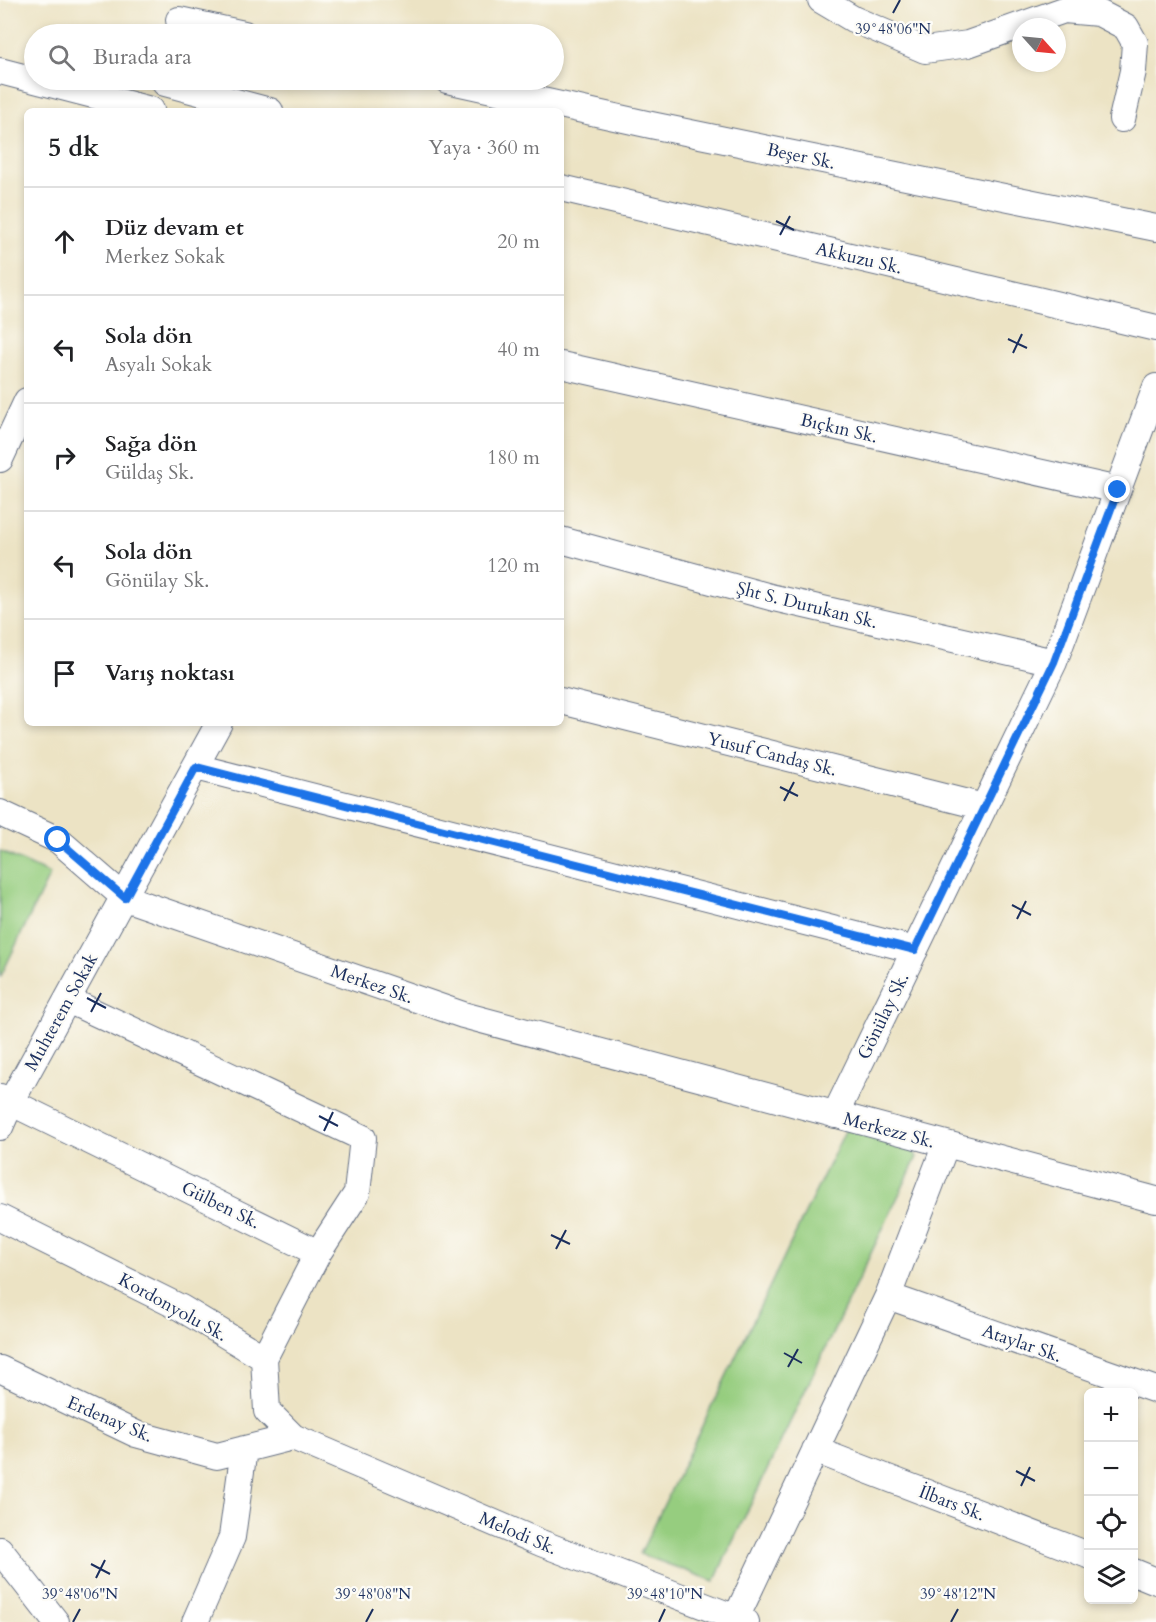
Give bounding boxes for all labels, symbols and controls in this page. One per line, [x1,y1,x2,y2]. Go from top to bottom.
north arrow [1012,18,1066,72]
text: 39°48'06"N [855,19,931,39]
search box [24,24,564,90]
icon: search [45,41,78,74]
text: Burada ara [93,42,192,72]
text: 5 dk [48,130,99,165]
text: Yaya · 360 m [428,134,540,161]
street label: Beşer Sk. [764,137,837,176]
text: Düz devam et [105,213,244,243]
icon: ahead [48,225,81,258]
text: 20 m [497,228,540,255]
street label: Akkuzu Sk. [813,236,905,281]
text: Merkez Sokak [105,243,225,270]
text: Sola dön [105,321,192,351]
icon: left [48,333,81,366]
text: 40 m [497,336,540,363]
text: Asyalı Sokak [105,351,212,378]
street label: Bıçkın Sk. [798,407,880,449]
text: Sağa dön [105,429,197,459]
icon: right [48,441,81,474]
text: 180 m [487,444,540,471]
text: Güldaş Sk. [105,459,194,486]
route end [1104,476,1130,502]
text: Sola dön [105,537,192,567]
icon: left [48,549,81,582]
text: 120 m [487,552,540,579]
text: Gönülay Sk. [105,567,209,594]
street label: Şht S. Durukan Sk. [734,576,880,635]
icon: arrive [48,657,81,690]
text: Varış noktası [105,658,235,688]
street label: Yusuf Candaş Sk. [704,726,839,783]
route start [44,826,70,852]
street label: Muhterem Sokak [19,949,104,1076]
street label: Merkez Sk. [327,959,416,1010]
street label: Gönülay Sk. [852,968,915,1064]
street label: Merkezz Sk. [840,1106,937,1155]
street label: Gülben Sk. [177,1176,264,1235]
street label: Kordonyolu Sk. [114,1267,232,1348]
street label: Ataylar Sk. [979,1318,1065,1369]
map controls [1084,1388,1138,1604]
button: + [1084,1388,1138,1442]
street label: Erdenay Sk. [63,1390,157,1449]
button: − [1084,1442,1138,1496]
street label: İlbars Sk. [915,1479,988,1527]
button: locate [1084,1496,1138,1550]
street label: Melodi Sk. [475,1506,560,1561]
button: layers [1084,1550,1138,1604]
text: 39°48'06"N [42,1584,118,1604]
text: 39°48'08"N [335,1584,411,1604]
text: 39°48'10"N [627,1584,703,1604]
text: 39°48'12"N [920,1584,996,1604]

